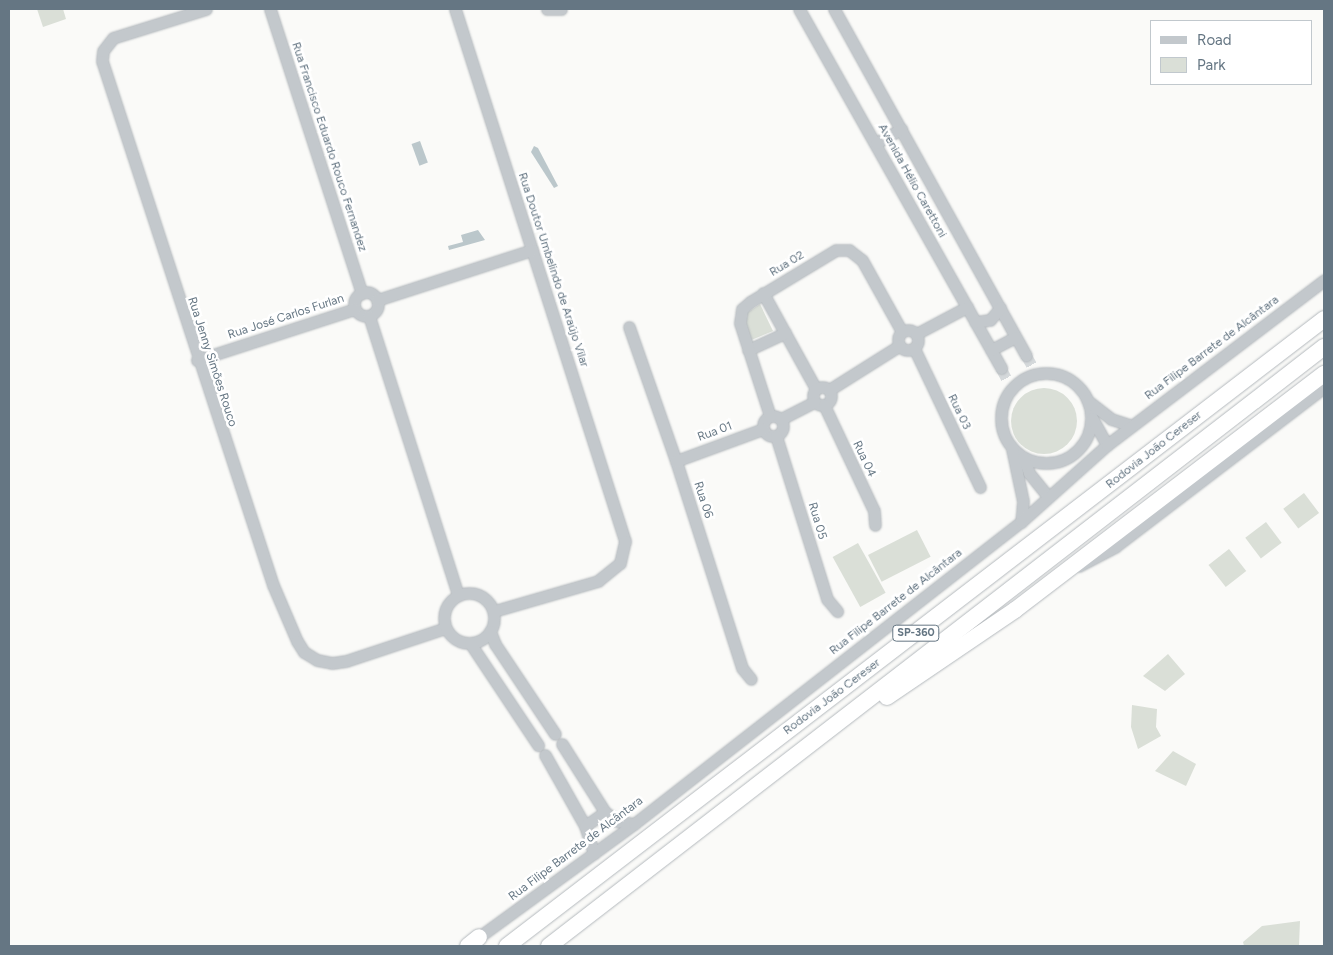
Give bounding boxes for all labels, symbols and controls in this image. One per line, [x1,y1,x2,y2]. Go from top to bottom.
legend [1150,20,1313,85]
text: Road [1197,31,1232,49]
street label: Rua Francisco Eduardo Rouco Fernandez [288,40,370,254]
text: Park [1197,56,1226,74]
street label: Avenida Hélio Carettoni [875,122,949,240]
street label: Rua Doutor Umbelindo de Araújo Vilar [515,171,591,369]
street label: Rua 02 [767,248,807,280]
street label: Rua José Carlos Furlan [226,291,346,343]
street label: Rua Filipe Barrete de Alcântara [1142,293,1282,403]
street label: Rua Jenny Simões Rouco [184,295,240,429]
street label: Rua 03 [944,392,974,432]
street label: Rodovia João Cereser [1103,408,1205,492]
street label: Rua 01 [696,419,734,445]
street label: Rua 04 [849,439,879,479]
street label: Rua 06 [690,480,716,520]
street label: Rua 05 [805,501,829,541]
street label: Rua Filipe Barrete de Alcântara [827,546,965,658]
road number: SP-360 [892,624,940,641]
street label: Rodovia João Cereser [781,656,883,738]
street label: Rua Filipe Barrete de Alcântara [506,794,646,904]

